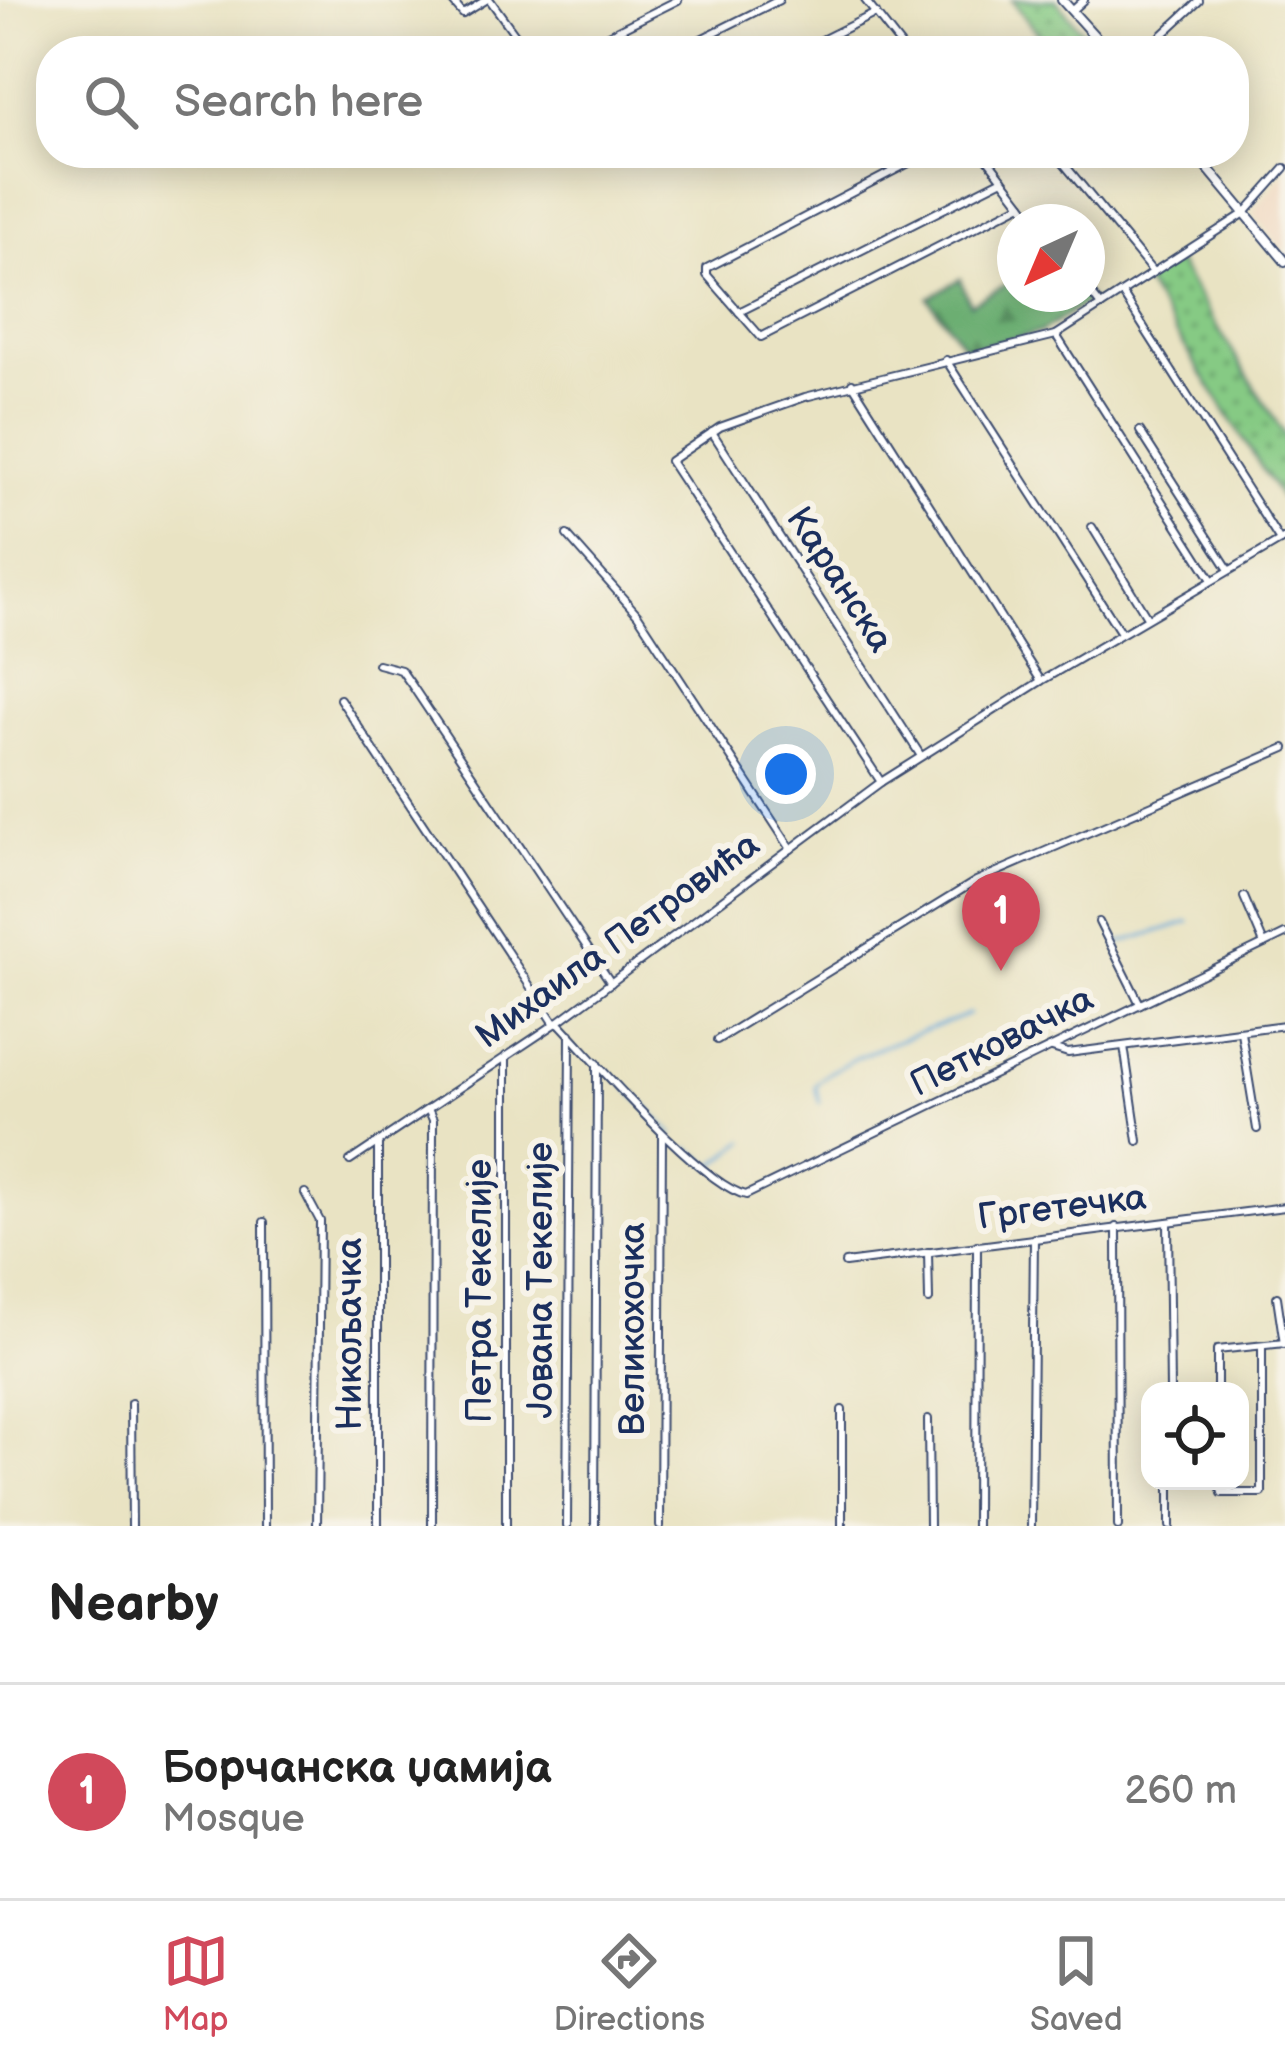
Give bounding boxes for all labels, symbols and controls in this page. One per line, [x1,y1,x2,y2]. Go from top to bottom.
search box [36,36,1249,168]
icon: search [78,69,144,135]
text: Search here [174,75,423,130]
north arrow [997,204,1105,312]
street label: Каранска [776,500,902,660]
your location [756,744,816,804]
street label: Михаила Петровића [468,824,768,1058]
pin: 1 [962,872,1040,971]
street label: Петковачка [903,978,1101,1106]
street label: Јована Текелије [520,1142,563,1418]
street label: Петра Текелије [459,1159,502,1423]
street label: Гргетечка [975,1176,1149,1240]
street label: Великохочка [612,1222,655,1436]
street label: Никољачка [329,1238,372,1431]
map controls [1141,1382,1249,1490]
button: locate [1141,1382,1249,1490]
text: Nearby [48,1574,219,1635]
text: Борчанска џамија [162,1741,551,1796]
text: 1 [79,1768,95,1815]
text: 260 m [1124,1768,1237,1815]
text: Mosque [162,1796,305,1843]
tab: Map [162,1928,229,2040]
tab: Directions [553,1928,705,2040]
tab: Saved [1030,1928,1123,2040]

